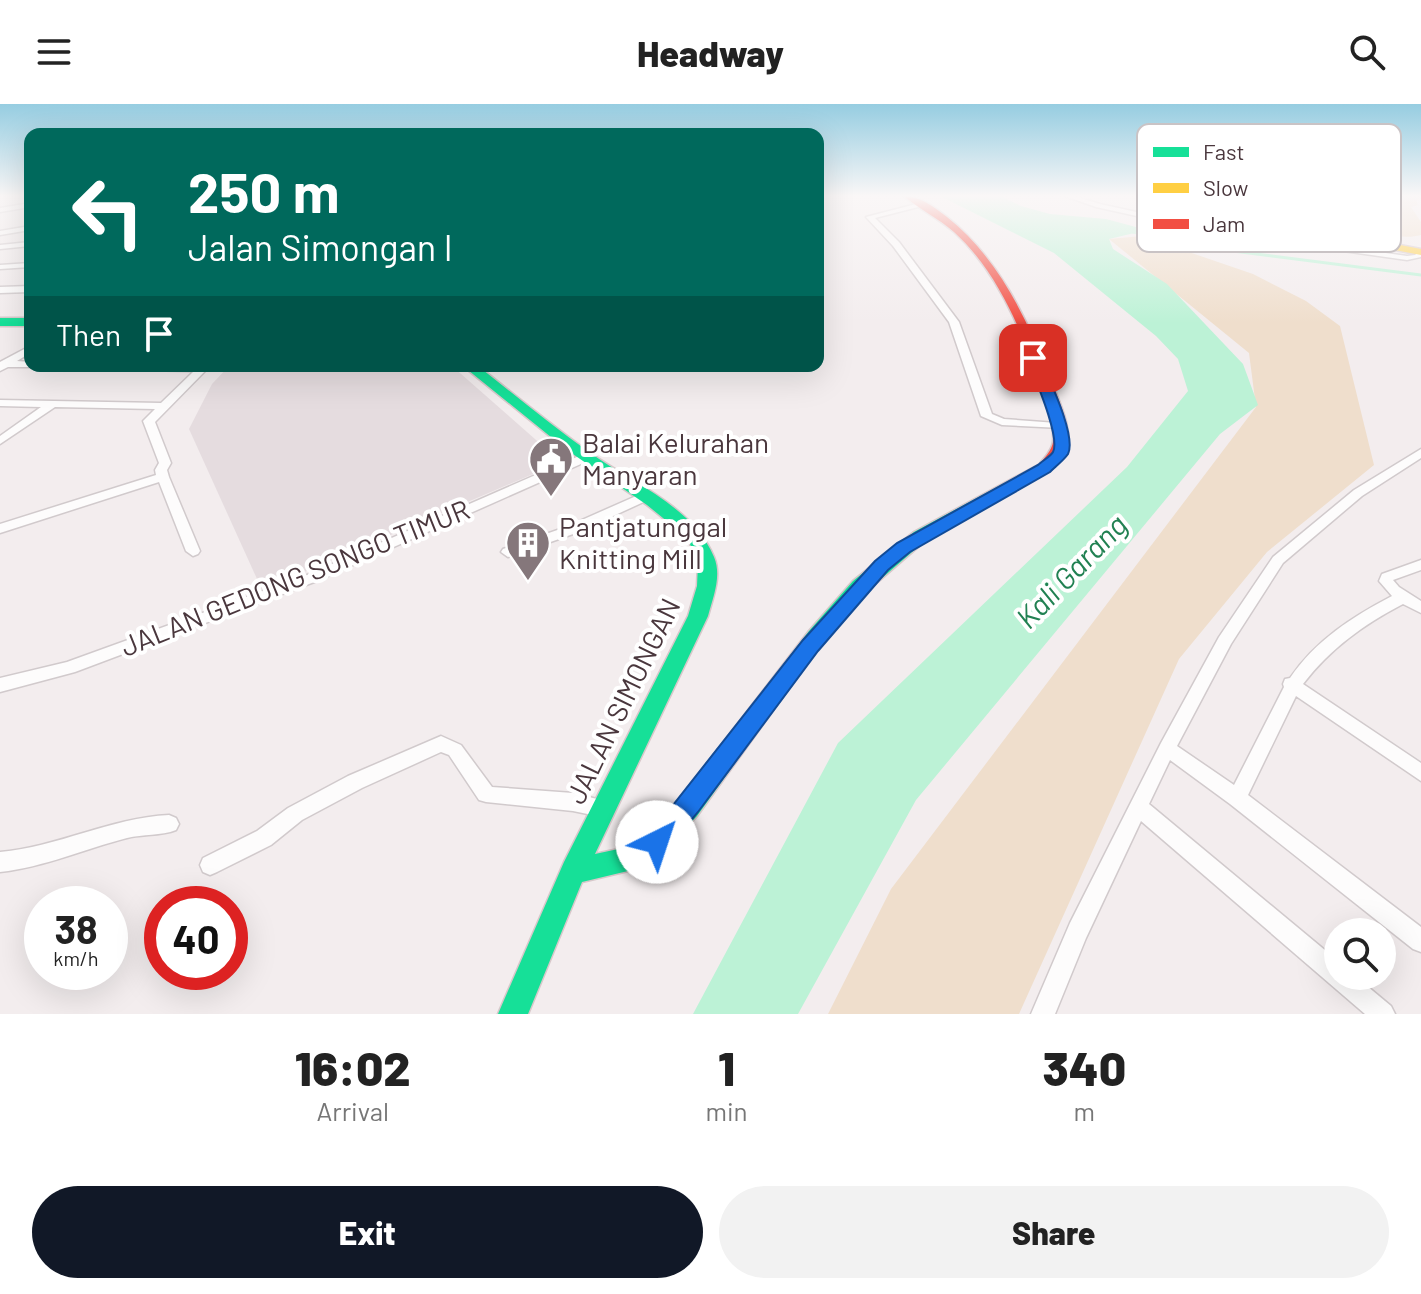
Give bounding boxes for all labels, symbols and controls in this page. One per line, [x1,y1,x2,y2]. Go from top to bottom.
icon: menu [32,30,76,74]
icon: search [1345,30,1389,74]
text: Headway [637,31,784,74]
legend [1137,124,1401,252]
text: Fast [1203,138,1245,164]
text: 250 m [188,157,339,224]
icon: left [56,160,160,264]
text: Slow [1203,174,1248,200]
text: Jam [1203,210,1245,236]
text: Jalan Simongan I [188,225,453,268]
icon: arrive [137,312,181,356]
text: Then [56,316,121,352]
pin [999,324,1067,392]
icon: arrive [1011,336,1055,380]
place label: Balai Kelurahan Manyaran [582,425,769,491]
public building icon: Balai Kelurahan Manyaran [527,435,575,498]
street label: JALAN GEDONG SONGO TIMUR [115,491,474,663]
water label: Kali Garang [1008,506,1134,635]
place label: Pantjatunggal Knitting Mill [559,509,727,575]
building icon: Pantjatunggal Knitting Mill [504,519,552,582]
street label: JALAN SIMONGAN [558,592,687,809]
position arrow [615,800,699,884]
speed limit sign: 40 [144,886,248,990]
text: 38 [54,904,98,952]
map controls [1324,918,1396,990]
button: search [1324,918,1396,990]
text: km/h [53,946,99,970]
text: 16:02 [295,1038,411,1096]
text: 1 [718,1038,735,1096]
text: 340 [1042,1038,1126,1096]
text: Arrival [316,1095,389,1126]
text: min [705,1095,748,1126]
text: m [1074,1095,1095,1126]
button: Exit [32,1186,703,1278]
button: Share [719,1186,1389,1278]

